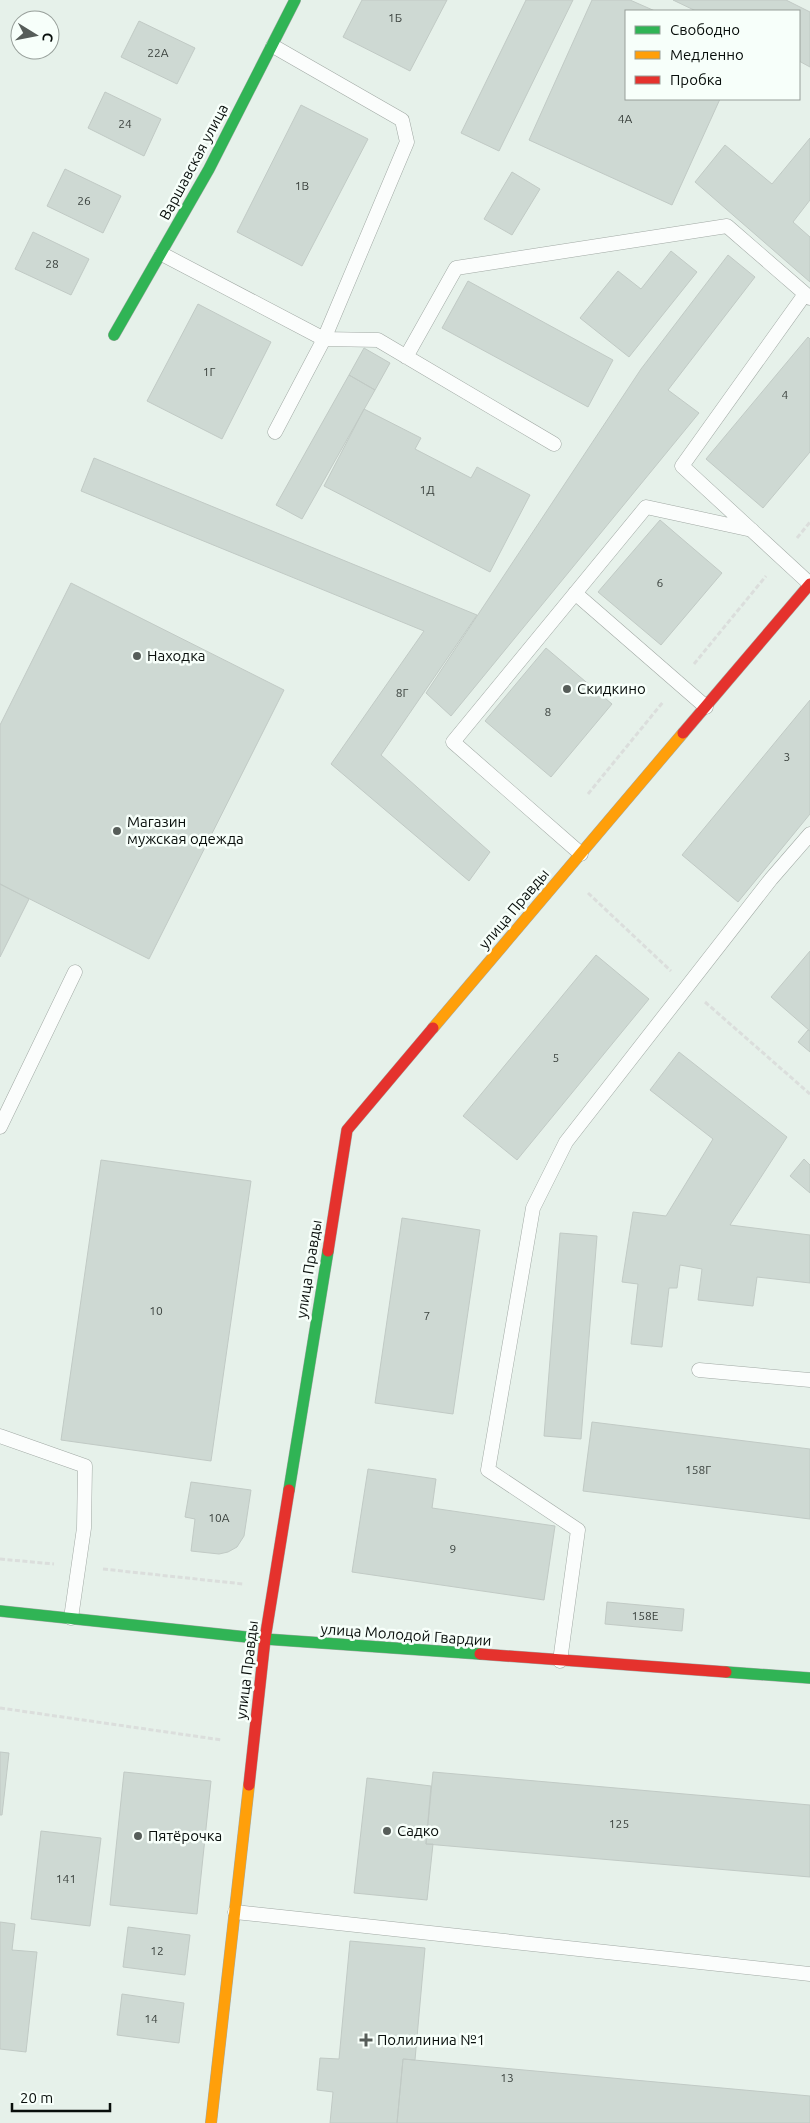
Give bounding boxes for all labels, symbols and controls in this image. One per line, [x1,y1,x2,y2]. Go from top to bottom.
north arrow [10,10,60,60]
legend [625,10,800,100]
house number: 1Б [388,11,402,24]
text: Свободно [670,21,740,38]
text: С [39,31,56,43]
house number: 22А [147,46,169,59]
text: Медленно [670,46,744,63]
text: Пробка [670,71,722,88]
street label: Варшавская улица [156,101,231,223]
house number: 4А [618,112,632,125]
house number: 24 [118,117,132,130]
house number: 1В [295,179,309,192]
house number: 26 [77,194,91,207]
house number: 28 [45,257,59,270]
house number: 1Г [203,365,215,378]
house number: 4 [782,388,789,401]
house number: 1Д [419,483,435,496]
house number: 6 [657,576,664,589]
place label: Находка [147,647,206,664]
marker: Находка [131,650,143,662]
place label: Скидкино [577,680,646,697]
marker: Скидкино [561,683,573,695]
house number: 8Г [396,686,408,699]
house number: 8 [545,705,552,718]
house number: 3 [784,750,790,763]
place label: Магазин мужская одежда [127,813,244,847]
marker: Магазин мужская одежда [111,825,123,837]
street label: улица Правды [475,865,552,952]
house number: 5 [553,1051,559,1064]
street label: улица Правды [292,1218,325,1319]
house number: 10 [149,1304,163,1317]
house number: 7 [424,1309,430,1322]
house number: 158Г [685,1463,711,1476]
house number: 10А [208,1511,230,1524]
house number: 9 [450,1542,456,1555]
house number: 158Е [631,1609,659,1622]
street label: улица Правды [232,1619,261,1720]
street label: улица Молодой Гвардии [320,1620,492,1649]
house number: 125 [609,1817,629,1830]
place label: Садко [397,1822,439,1839]
marker: Садко [381,1825,393,1837]
place label: Пятёрочка [148,1827,222,1844]
marker: Пятёрочка [132,1830,144,1842]
house number: 141 [56,1872,76,1885]
house number: 12 [150,1944,164,1957]
house number: 14 [144,2012,158,2025]
place label: Полилиниа №1 [377,2031,485,2048]
marker: Полилиниа №1 [359,2033,373,2047]
house number: 13 [500,2071,514,2084]
scale bar [12,2080,110,2112]
text: 20 m [20,2089,53,2106]

